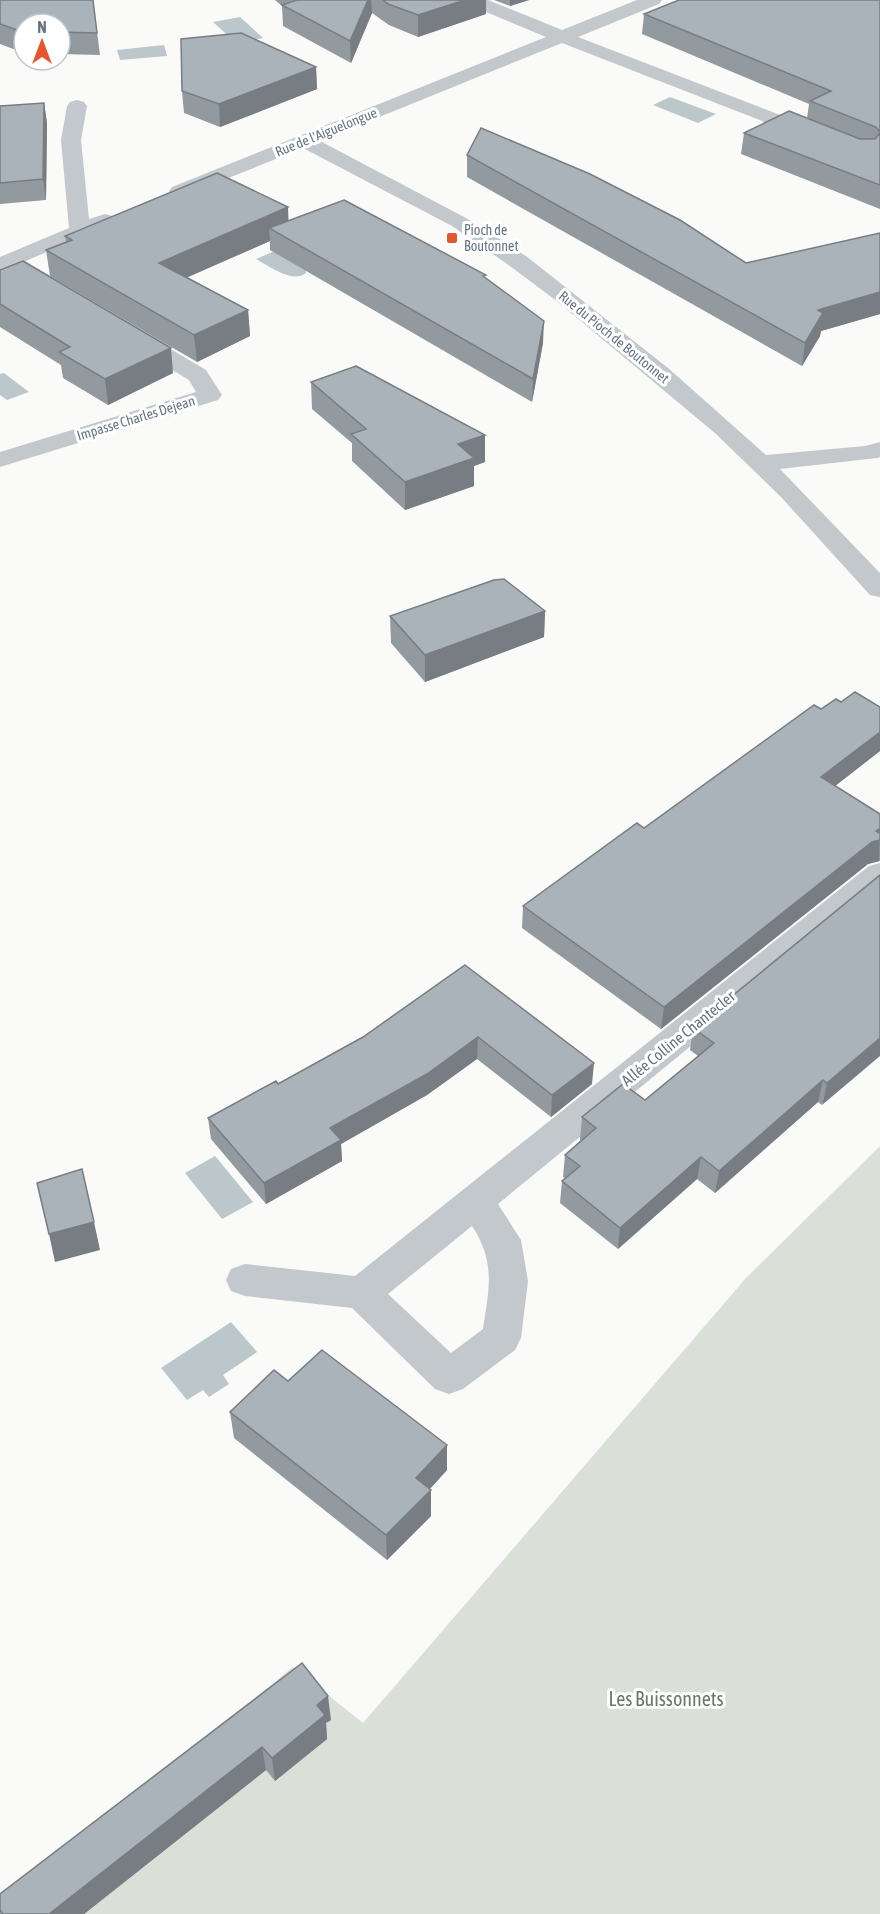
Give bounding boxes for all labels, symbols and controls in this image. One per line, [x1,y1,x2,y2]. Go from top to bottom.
north arrow [12,12,72,72]
text: N [37,18,47,36]
street label: Rue de l'Aiguelongue [273,104,379,160]
place label: Pioch de Boutonnet [464,222,518,254]
marker: Pioch de Boutonnet [445,231,459,245]
street label: Rue du Pioch de Boutonnet [556,288,672,386]
street label: Impasse Charles Dejean [75,392,197,444]
street label: Allée Colline Chantecler [618,987,739,1089]
park label: Les Buissonnets [608,1687,724,1710]

